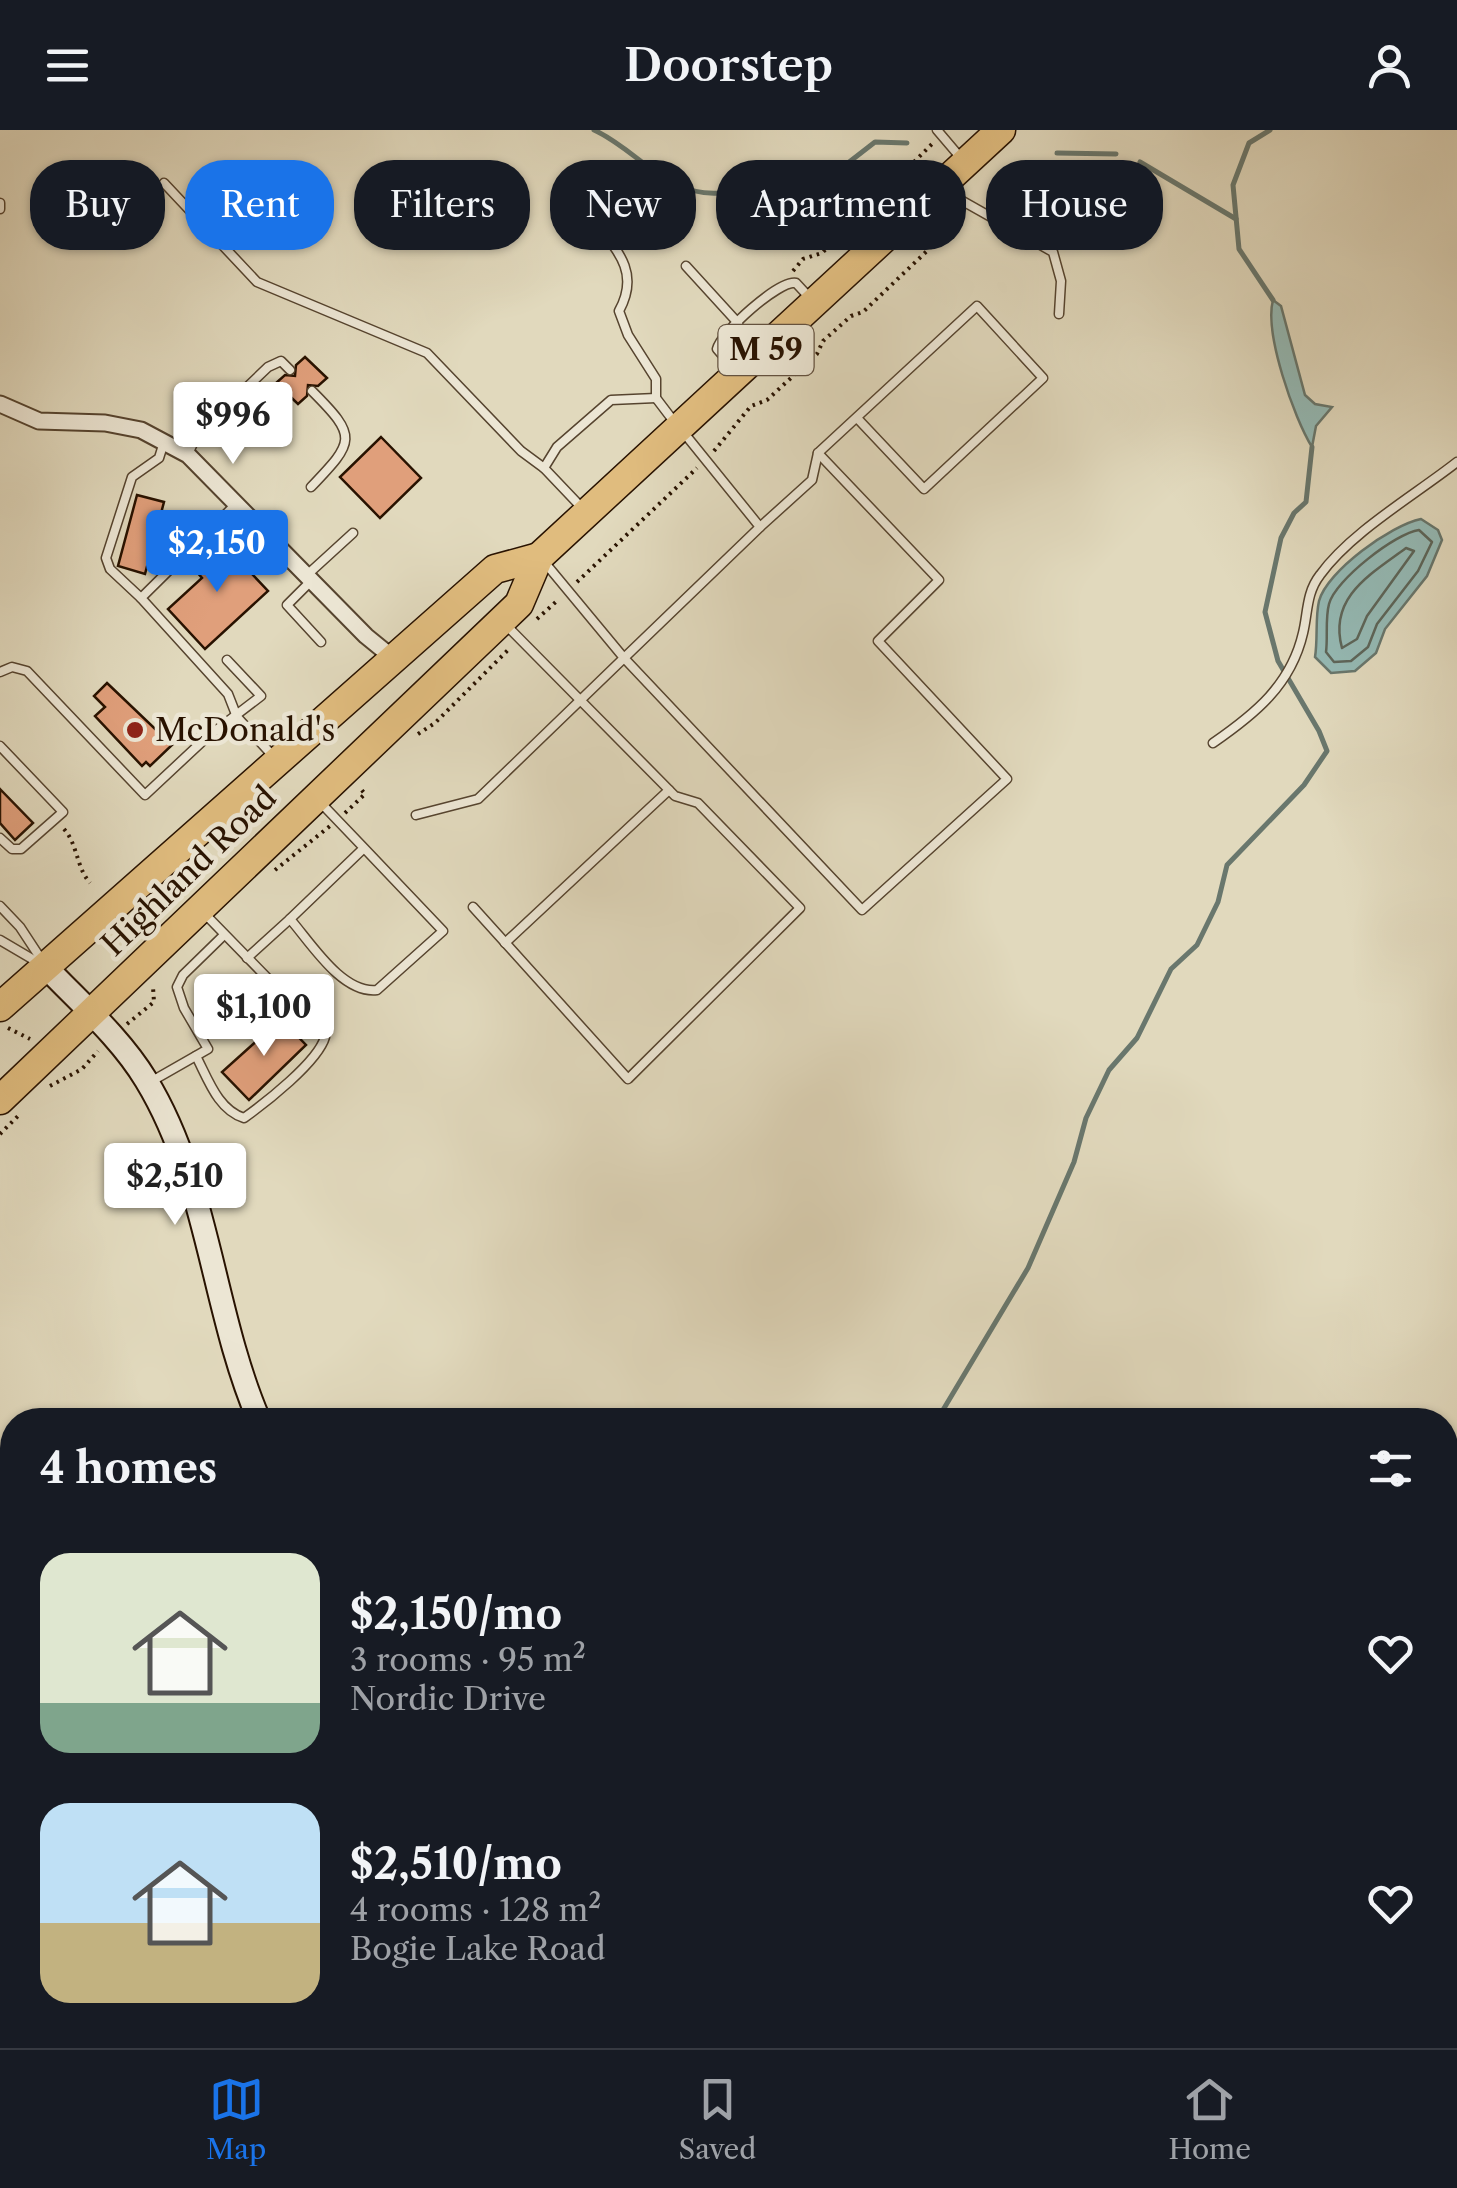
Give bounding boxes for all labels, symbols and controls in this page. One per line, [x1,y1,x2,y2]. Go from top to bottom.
text: Doorstep [624,37,833,93]
icon: menu [40,38,95,93]
icon: person [1362,38,1417,93]
chip: Buy [30,160,165,250]
chip: Rent [185,160,334,250]
chip: Filters [354,160,530,250]
chip: New [550,160,696,250]
chip: Apartment [716,160,966,250]
chip: House [986,160,1163,250]
road number: M 59 [718,325,814,375]
pin: $996 [174,382,292,467]
text: $996 [195,395,271,434]
pin: $2,150 [136,510,298,595]
text: $2,150 [168,523,266,562]
place label: McDonald's [155,710,335,749]
marker: McDonald's [124,719,146,741]
street label: Highland Road [93,778,284,964]
pin: $1,100 [183,974,345,1059]
text: $1,100 [216,987,312,1026]
pin: $2,510 [94,1143,256,1228]
text: $2,510 [126,1156,224,1195]
icon: filters [1363,1441,1418,1496]
text: 4 homes [40,1442,217,1494]
text: $2,150/mo [350,1588,562,1640]
icon: home [120,1593,240,1713]
icon: heart [1363,1626,1418,1681]
text: 3 rooms · 95 m² [350,1640,586,1679]
text: Nordic Drive [350,1679,546,1718]
text: $2,510/mo [350,1838,562,1890]
icon: home [120,1843,240,1963]
icon: heart [1363,1876,1418,1931]
text: 4 rooms · 128 m² [350,1890,601,1929]
text: Bogie Lake Road [350,1929,606,1968]
tab: Map [206,2072,266,2166]
tab: Saved [679,2072,756,2166]
tab: Home [1169,2072,1251,2166]

